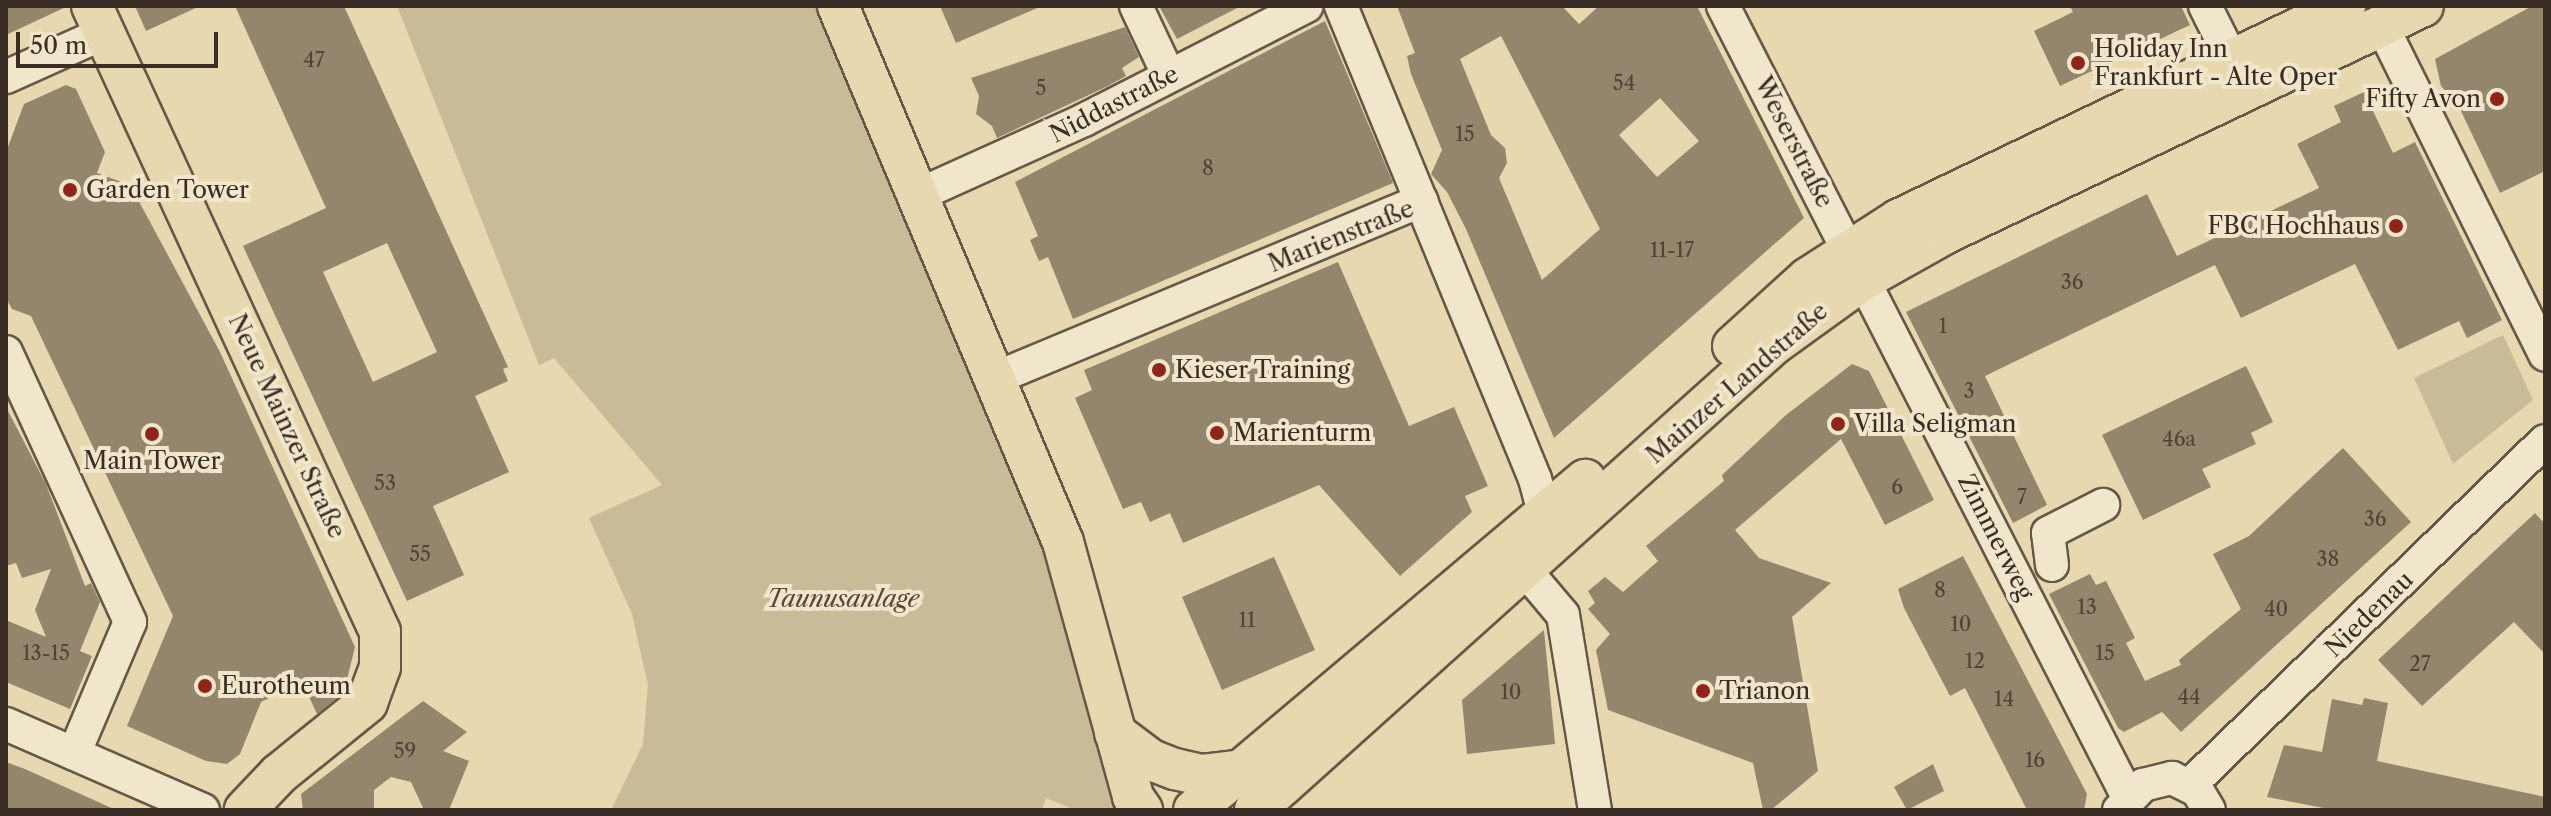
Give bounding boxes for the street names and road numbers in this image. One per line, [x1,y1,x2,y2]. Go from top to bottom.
street label: Niddastraße [1045,59,1183,149]
street label: Weserstraße [1749,72,1839,212]
street label: Marienstraße [1264,194,1418,278]
street label: Mainzer Landstraße [1640,296,1834,470]
street label: Neue Mainzer Straße [222,309,352,543]
street label: Zimmerweg [1952,469,2040,605]
street label: Niedenau [2319,565,2419,663]

